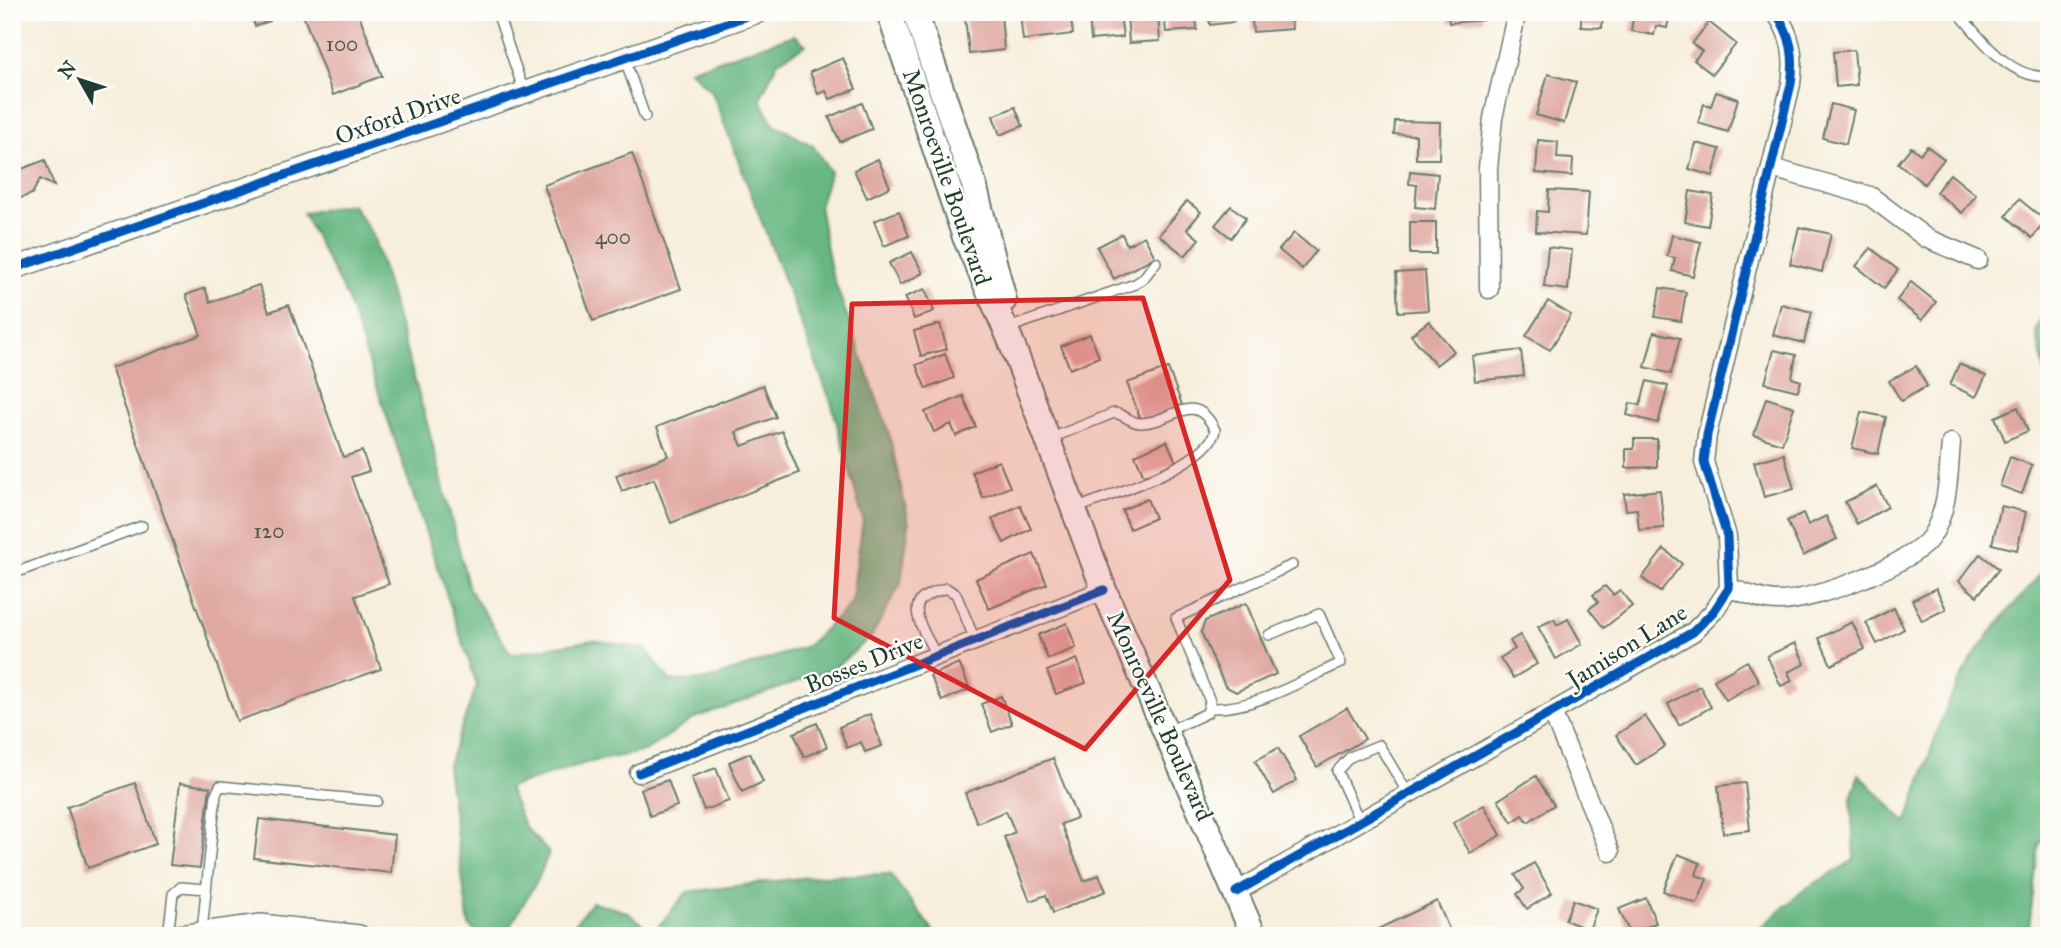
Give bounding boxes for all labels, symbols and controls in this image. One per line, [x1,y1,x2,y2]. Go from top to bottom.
house number: 100 [326,31,358,57]
north arrow [46,46,116,116]
text: N [53,56,81,83]
street label: Monroeville Boulevard [896,65,998,289]
street label: Oxford Drive [331,81,465,151]
house number: 400 [595,224,631,250]
house number: 120 [254,518,284,544]
street label: Jamison Lane [1559,597,1693,696]
street label: Monroeville Boulevard [1100,606,1220,826]
street label: Bosses Drive [800,626,928,700]

